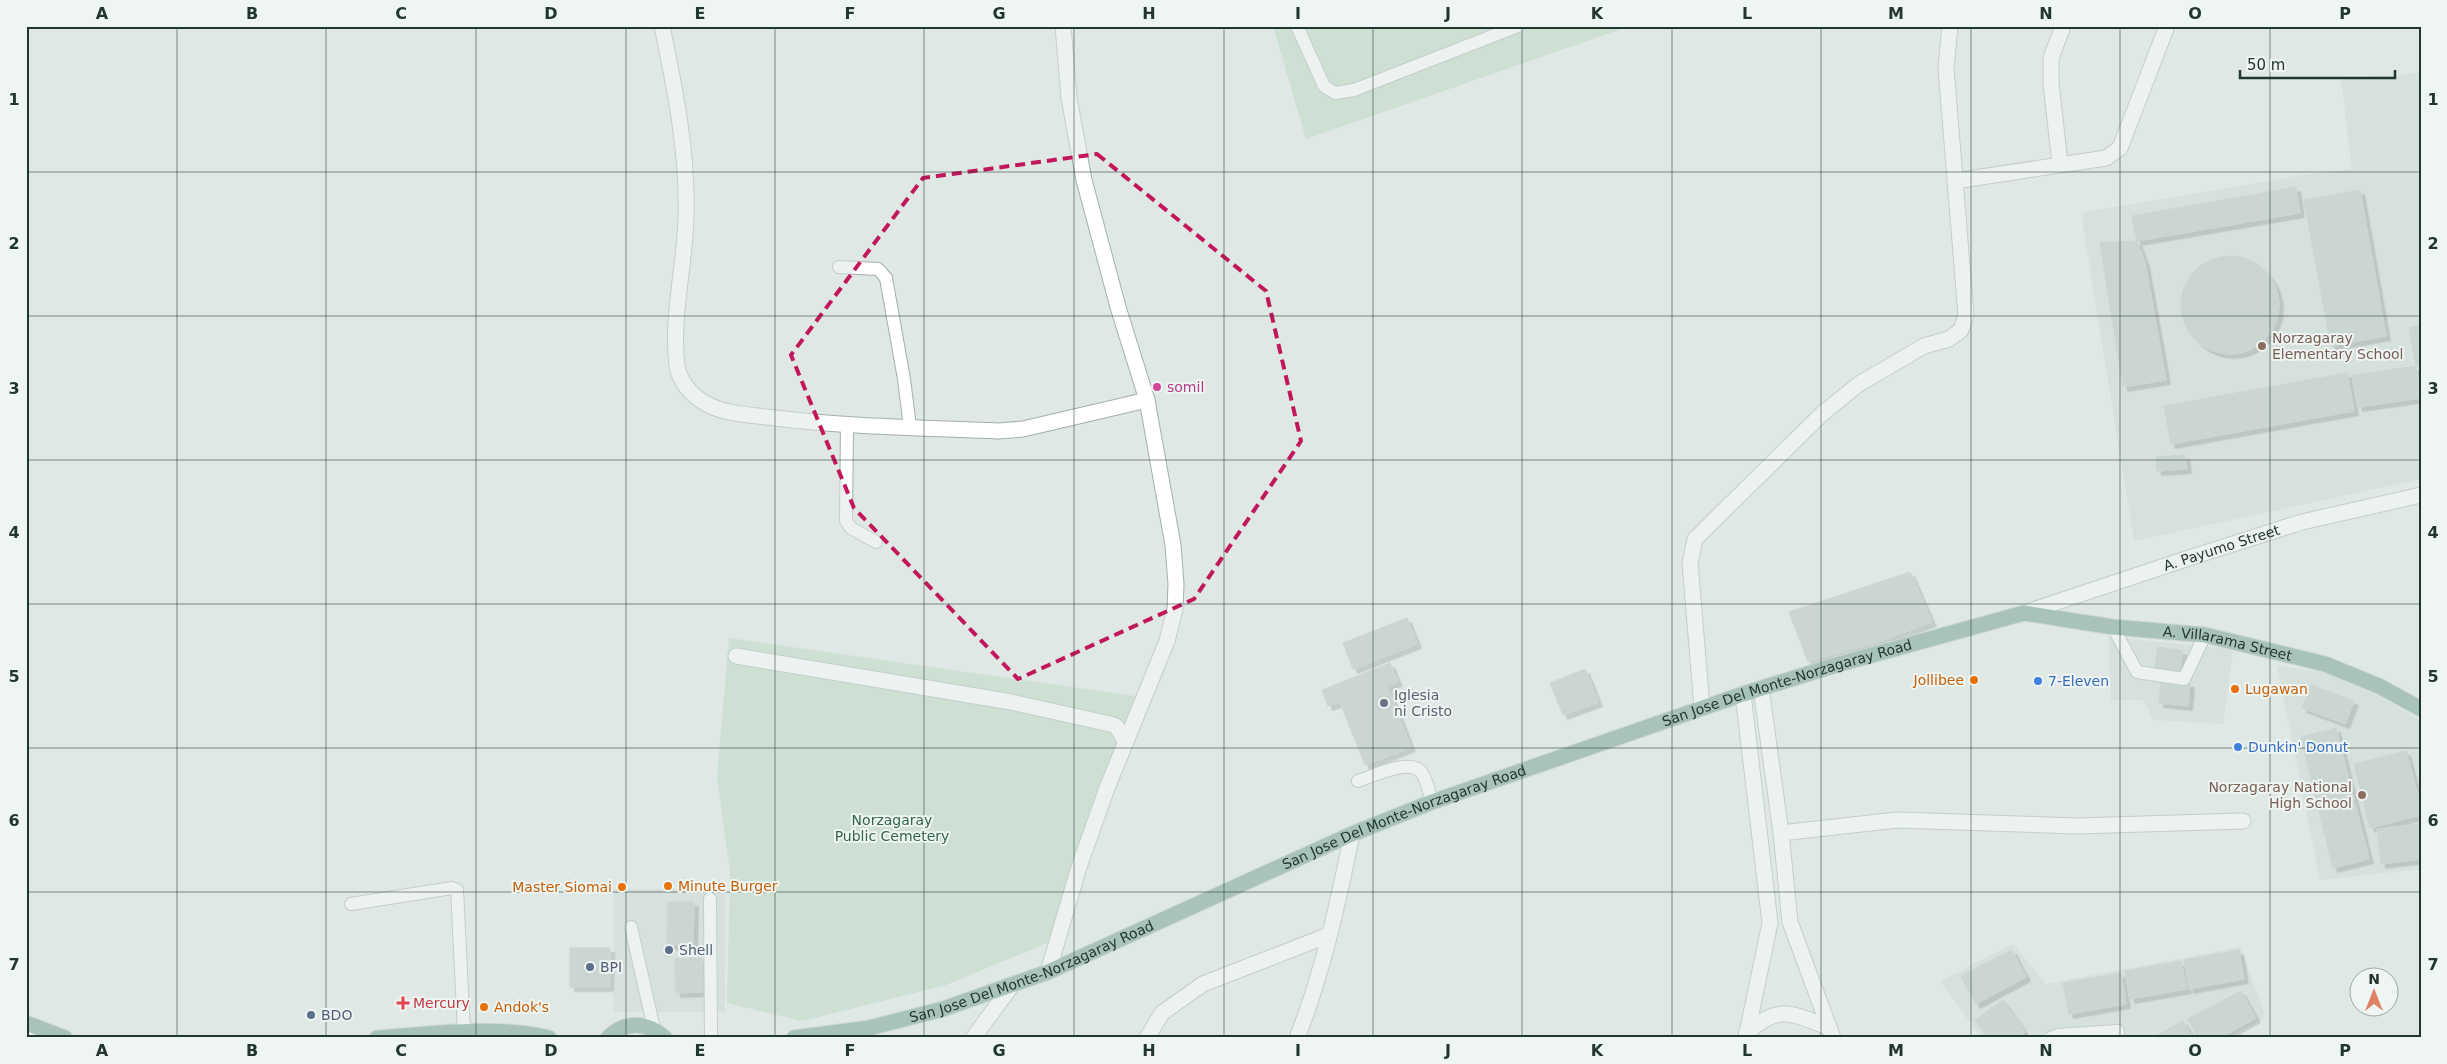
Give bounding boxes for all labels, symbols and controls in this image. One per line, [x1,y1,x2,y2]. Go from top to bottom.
text: A [96,4,109,23]
text: B [246,4,258,23]
text: C [395,4,407,23]
text: D [544,4,558,23]
text: E [695,4,705,23]
text: F [845,4,855,23]
text: G [992,4,1006,23]
text: H [1142,4,1156,23]
text: I [1295,4,1301,23]
text: J [1444,4,1451,23]
text: K [1591,4,1604,23]
text: L [1742,4,1752,23]
text: M [1888,4,1904,23]
text: N [2039,4,2053,23]
text: O [2188,4,2202,23]
text: P [2339,4,2351,23]
scale bar [2240,48,2394,80]
text: 50 m [2247,56,2285,74]
text: 1 [8,90,20,109]
text: 1 [2427,90,2439,109]
text: 2 [8,234,20,253]
text: 2 [2427,234,2439,253]
place label: Norzagaray Elementary School [2272,330,2404,362]
marker: Norzagaray Elementary School [2256,340,2268,352]
text: 3 [8,379,20,398]
place label: somil [1167,379,1204,395]
text: 3 [2427,379,2439,398]
marker: somil [1151,381,1163,393]
street label: A. Payumo Street [2161,522,2282,574]
text: 4 [8,523,20,542]
text: 4 [2427,523,2439,542]
street label: A. Villarama Street [2162,623,2294,664]
street label: San Jose Del Monte-Norzagaray Road [1660,636,1914,729]
text: 5 [8,667,20,686]
text: 5 [2427,667,2439,686]
place label: Jollibee [1913,672,1964,688]
place label: 7-Eleven [2048,673,2109,689]
marker: Jollibee [1968,674,1980,686]
marker: 7-Eleven [2032,675,2044,687]
place label: Lugawan [2245,681,2308,697]
marker: Lugawan [2229,683,2241,695]
place label: Iglesia ni Cristo [1394,687,1452,719]
marker: Iglesia ni Cristo [1378,697,1390,709]
place label: Dunkin' Donut [2248,739,2349,755]
marker: Dunkin' Donut [2232,741,2244,753]
street label: San Jose Del Monte-Norzagaray Road [1280,762,1528,873]
place label: Norzagaray National High School [2208,779,2352,811]
marker: Norzagaray National High School [2356,789,2368,801]
text: 6 [8,811,20,830]
text: 6 [2427,811,2439,830]
park label: Norzagaray Public Cemetery [835,812,949,844]
place label: Minute Burger [678,878,778,894]
place label: Master Siomai [512,879,612,895]
marker: Minute Burger [662,880,674,892]
marker: Master Siomai [616,881,628,893]
street label: San Jose Del Monte-Norzagaray Road [908,917,1156,1025]
place label: Shell [679,942,713,958]
marker: Shell [663,944,675,956]
text: 7 [8,955,20,974]
text: 7 [2427,955,2439,974]
place label: BPI [600,959,622,975]
marker: BPI [584,961,596,973]
north arrow [2350,966,2400,1016]
text: N [2368,971,2380,987]
place label: Mercury [413,995,470,1011]
marker: Mercury [397,997,409,1009]
place label: Andok's [494,999,549,1015]
marker: Andok's [478,1001,490,1013]
place label: BDO [321,1007,352,1023]
marker: BDO [305,1009,317,1021]
text: A [96,1041,109,1060]
text: B [246,1041,258,1060]
text: C [395,1041,407,1060]
text: D [544,1041,558,1060]
text: E [695,1041,705,1060]
text: F [845,1041,855,1060]
text: G [992,1041,1006,1060]
text: H [1142,1041,1156,1060]
text: I [1295,1041,1301,1060]
text: J [1444,1041,1451,1060]
text: K [1591,1041,1604,1060]
text: L [1742,1041,1752,1060]
text: M [1888,1041,1904,1060]
text: N [2039,1041,2053,1060]
text: O [2188,1041,2202,1060]
text: P [2339,1041,2351,1060]

